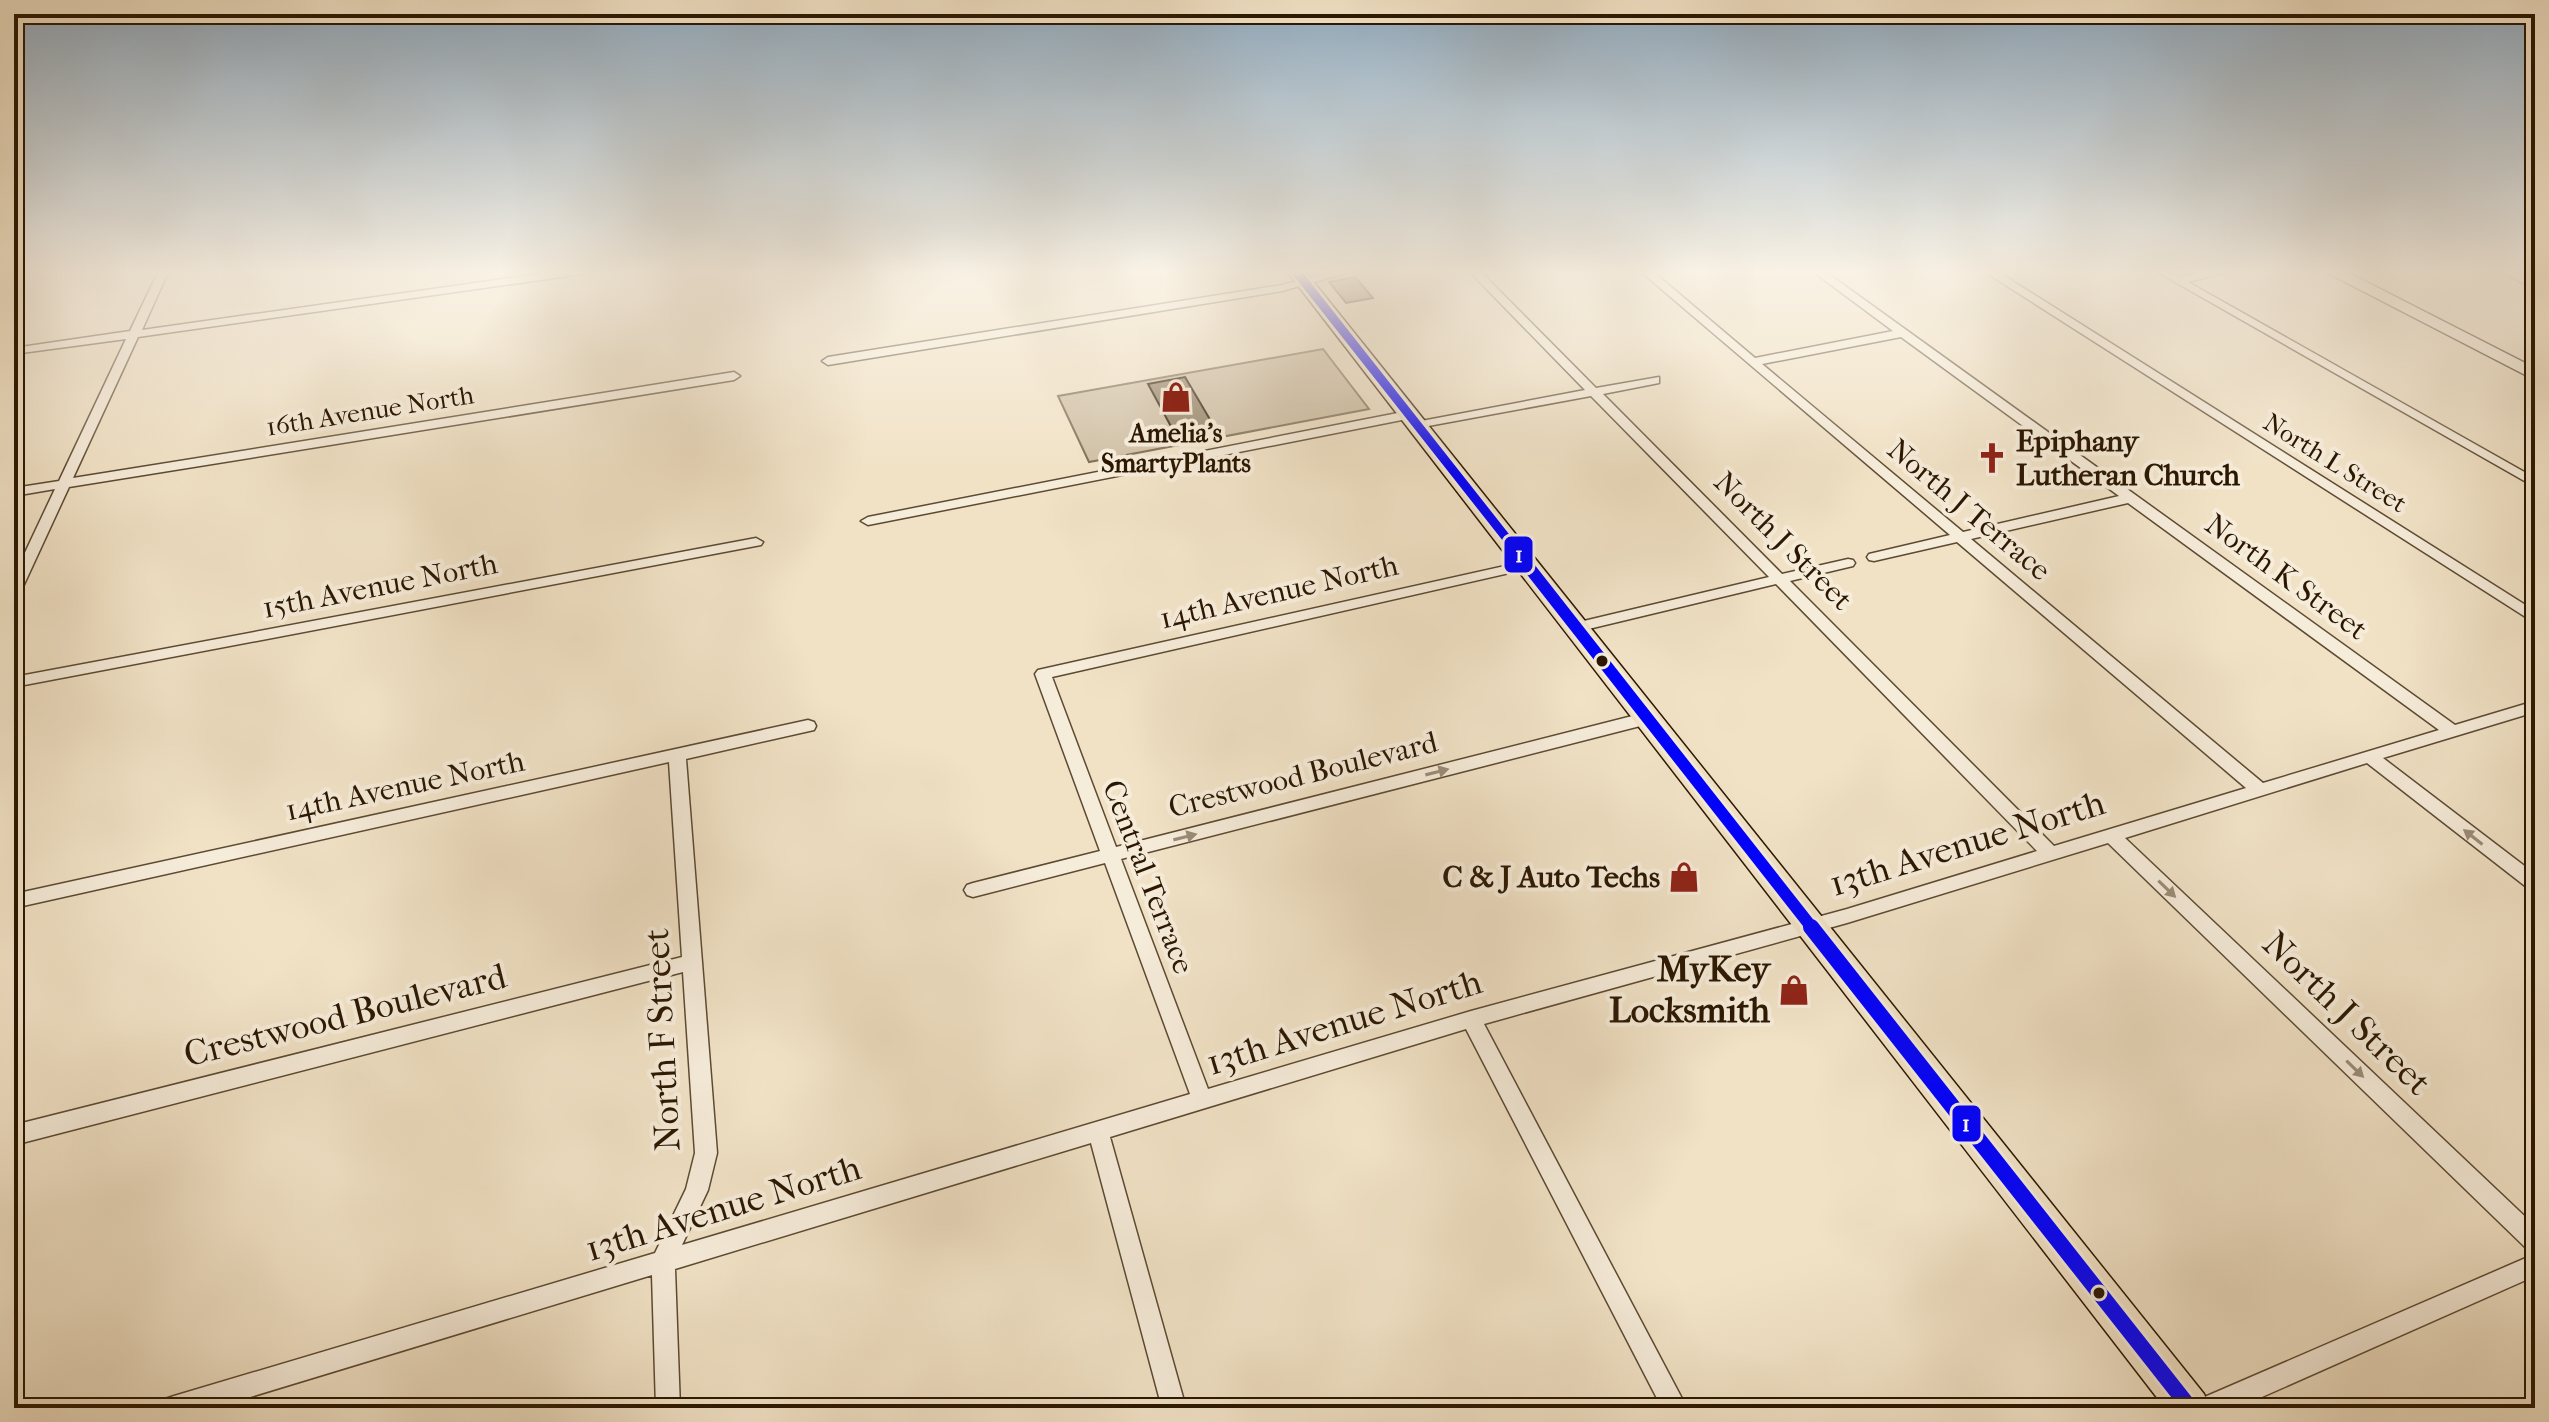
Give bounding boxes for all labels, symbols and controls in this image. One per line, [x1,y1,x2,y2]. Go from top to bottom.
street label: 16th Avenue North [264,379,476,443]
shop icon: Amelia's SmartyPlants [1159,380,1193,414]
street label: North L Street [2258,407,2413,520]
place label: Amelia's SmartyPlants [1101,418,1251,479]
place label: Epiphany Lutheran Church [2016,424,2241,493]
street label: North J Terrace [1880,432,2058,588]
church icon: Epiphany Lutheran Church [1975,441,2009,475]
street label: North J Street [1707,465,1860,618]
street label: North K Street [2198,507,2374,648]
line badge: 1 [1503,535,1534,574]
text: 1 [1515,542,1523,568]
street label: 15th Avenue North [260,546,501,626]
street label: 14th Avenue North [1157,548,1402,636]
unlabelled marker [1594,653,1610,669]
street label: Crestwood Boulevard [1165,725,1442,825]
street label: 14th Avenue North [282,744,528,828]
one-way arrow [1424,766,1449,778]
street label: Central Terrace [1095,775,1201,979]
street label: 13th Avenue North [1824,781,2110,905]
one-way arrow [2463,829,2483,845]
one-way arrow [1172,830,1197,842]
place label: C & J Auto Techs [1443,860,1660,895]
shop icon: C & J Auto Techs [1667,860,1701,894]
one-way arrow [2158,880,2177,898]
street label: North J Street [2254,922,2440,1104]
street label: North F Street [635,927,689,1152]
place label: MyKey Locksmith [1609,948,1772,1031]
street label: Crestwood Boulevard [179,955,511,1075]
street label: 13th Avenue North [1201,960,1487,1084]
shop icon: MyKey Locksmith [1777,973,1811,1007]
one-way arrow [2345,1059,2364,1078]
line badge: 1 [1951,1104,1982,1143]
text: 1 [1962,1111,1970,1137]
street label: 13th Avenue North [580,1146,866,1270]
unlabelled marker [2091,1285,2107,1301]

